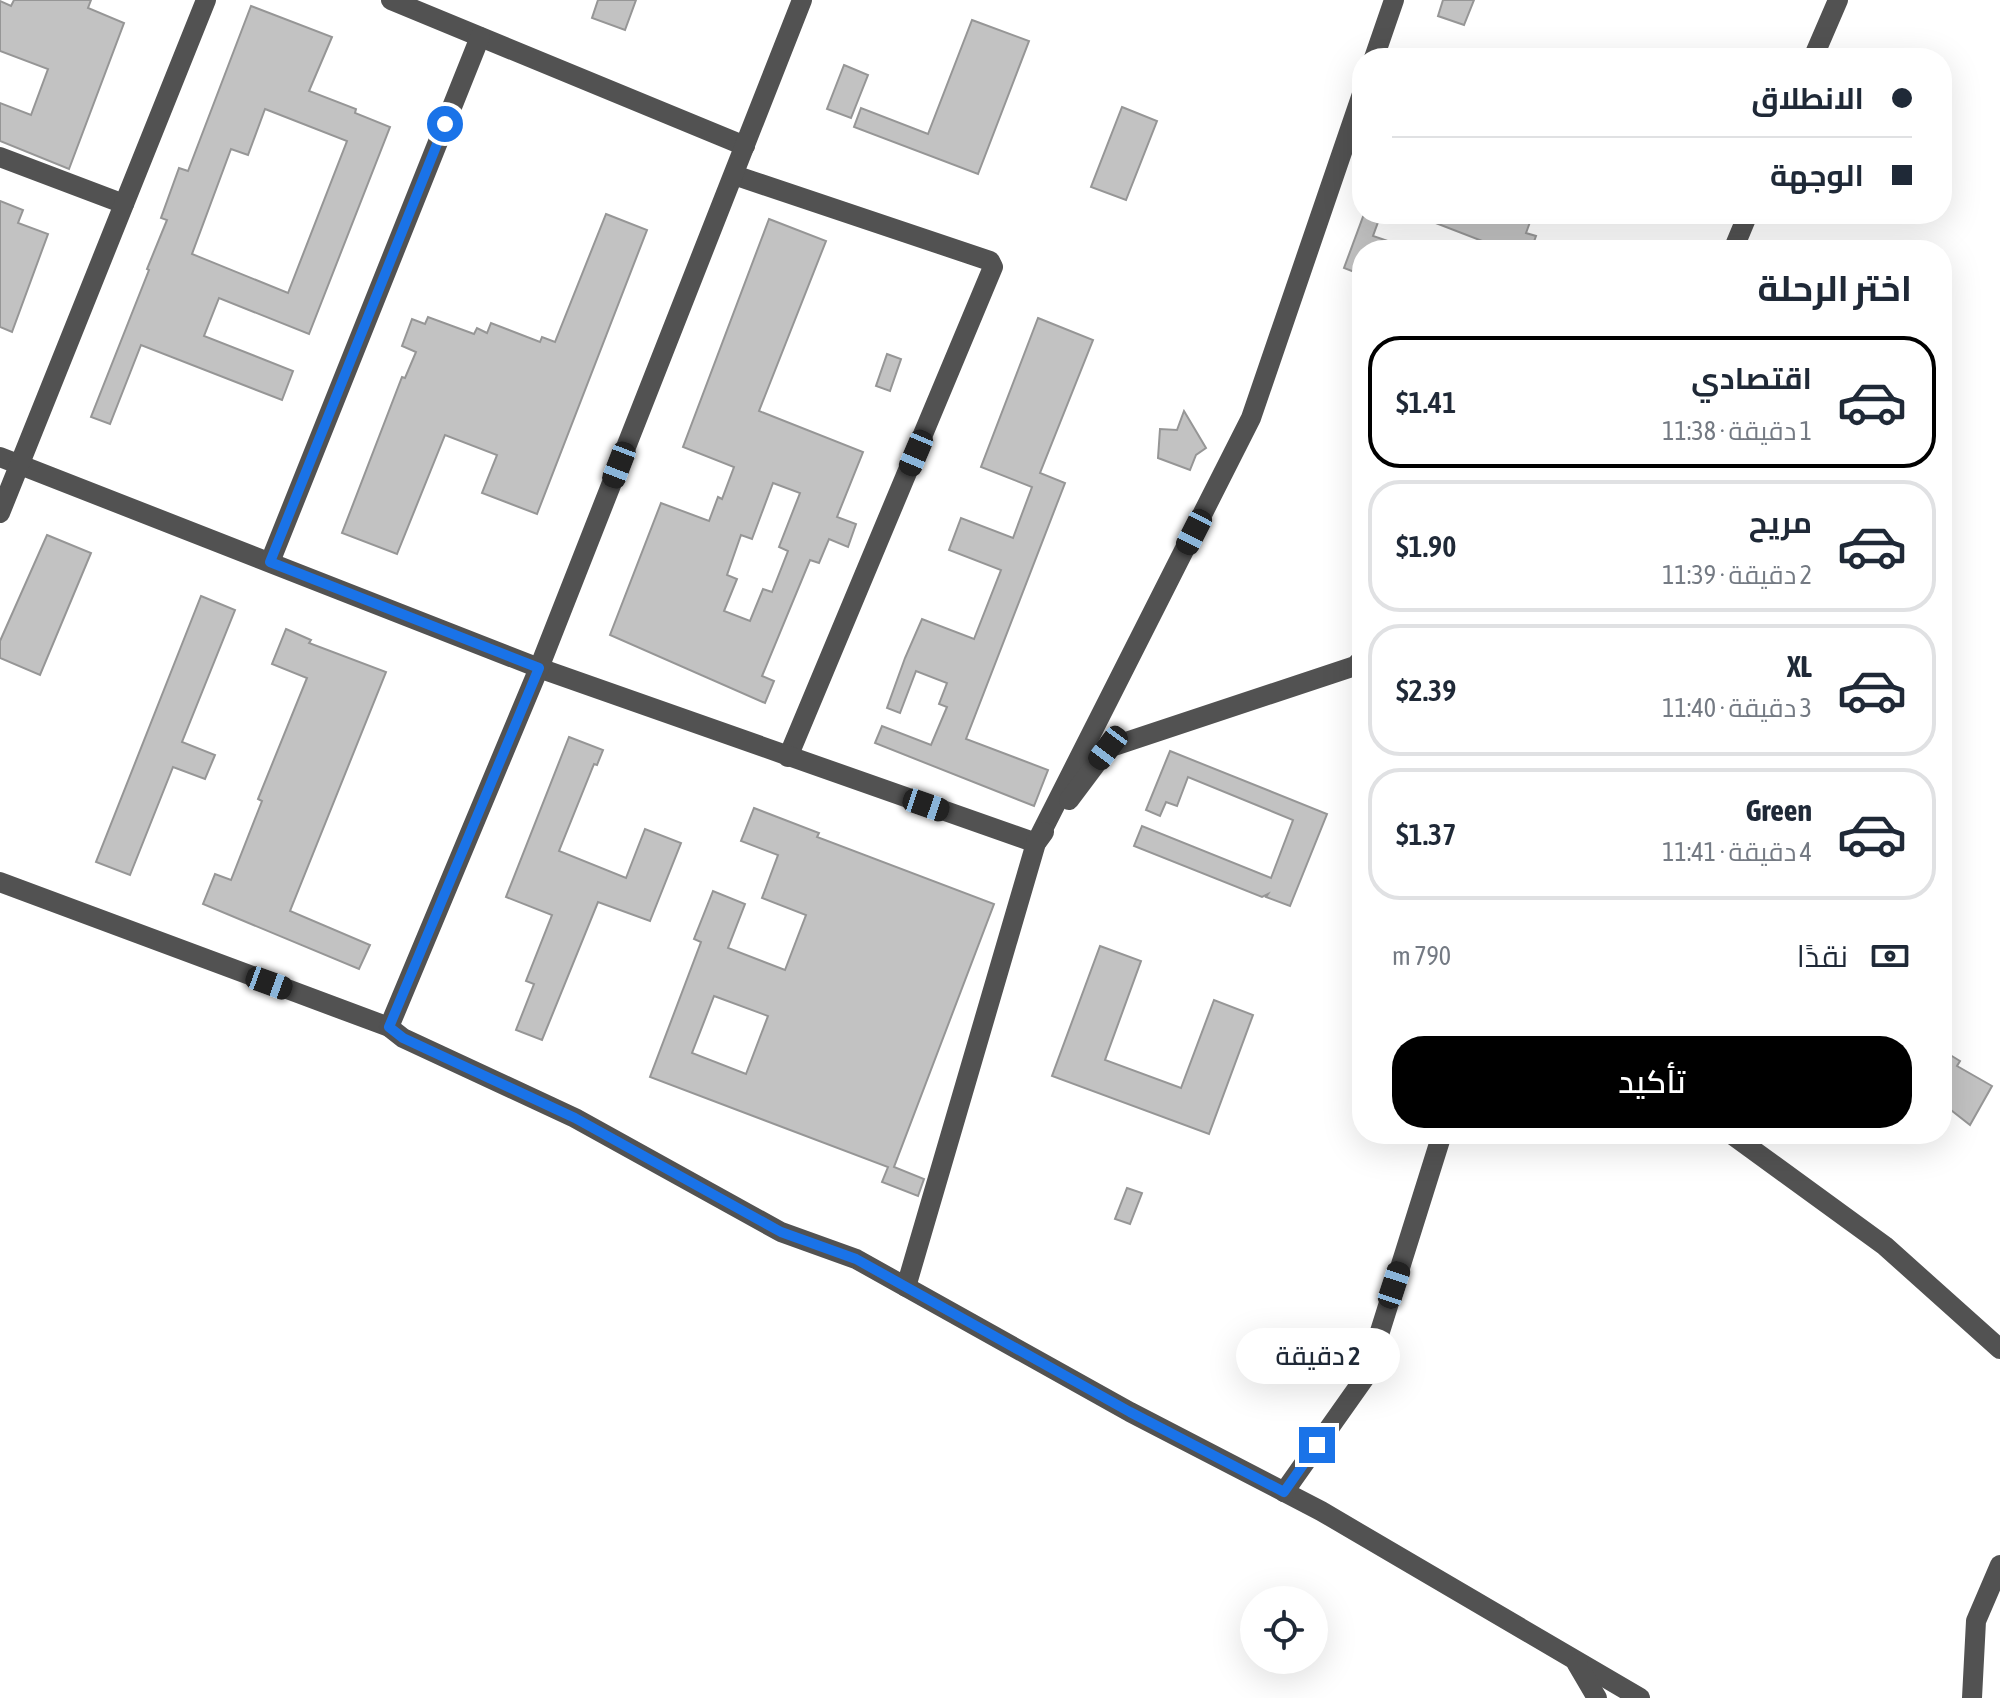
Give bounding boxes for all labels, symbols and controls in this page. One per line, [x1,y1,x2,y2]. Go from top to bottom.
text: الانطلاق [1751,81,1864,115]
route start [427,106,463,142]
text: الوجهة [1770,158,1864,192]
text: اختر الرحلة [1757,267,1912,309]
text: اقتصادي [1691,361,1812,395]
icon: car [1836,366,1908,438]
text: $1.41 [1396,385,1456,419]
text: 1 دقيقة · 11:38 [1662,416,1812,446]
car [896,426,936,480]
car [599,438,639,492]
car [1172,505,1216,559]
text: مريح [1749,505,1812,539]
icon: car [1836,510,1908,582]
text: $1.90 [1396,529,1456,563]
text: 2 دقيقة · 11:39 [1662,560,1812,590]
text: XL [1787,649,1812,683]
icon: car [1836,654,1908,726]
text: $2.39 [1396,673,1456,707]
text: 3 دقيقة · 11:40 [1662,693,1812,723]
car [1084,722,1132,774]
car [899,786,953,824]
text: Green [1746,793,1812,827]
icon: car [1836,798,1908,870]
text: $1.37 [1396,817,1456,851]
text: 4 دقيقة · 11:41 [1662,837,1812,867]
icon: cash [1868,934,1912,978]
text: نقدًا [1797,939,1848,973]
text: 790 m [1392,941,1451,971]
car [242,964,296,1002]
button: تأكيد [1392,1036,1912,1128]
car [1375,1258,1413,1312]
callout: 2 دقيقة [1235,1329,1399,1385]
text: 2 دقيقة [1275,1341,1361,1371]
route end [1299,1427,1335,1463]
map controls [1240,1586,1328,1674]
button: locate [1240,1586,1328,1674]

